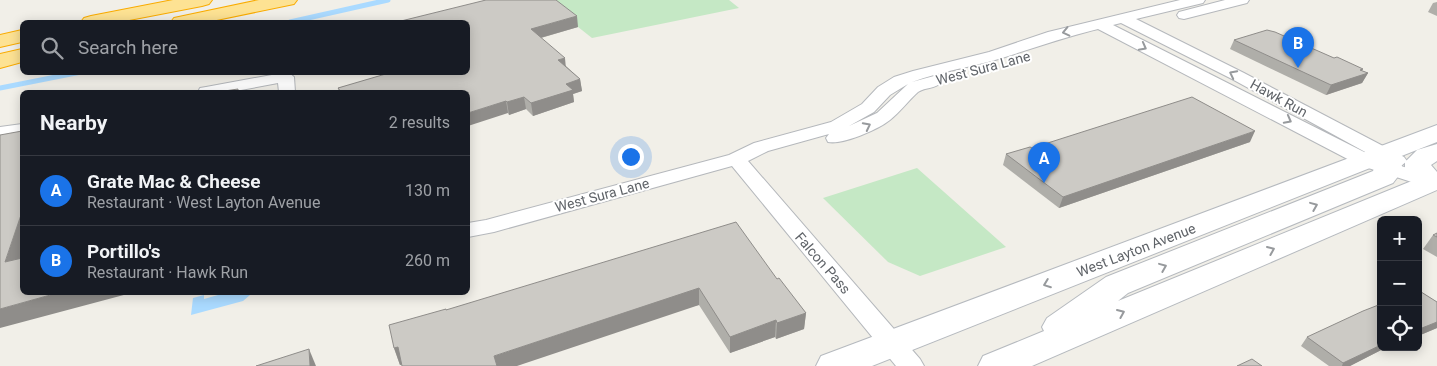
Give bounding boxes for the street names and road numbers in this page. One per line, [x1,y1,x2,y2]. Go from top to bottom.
street label: West Sura Lane [934,48,1032,88]
street label: Hawk Run [1248,76,1310,120]
street label: West Sura Lane [553,175,651,215]
street label: West Layton Avenue [1074,220,1198,280]
street label: Falcon Pass [792,229,854,297]

